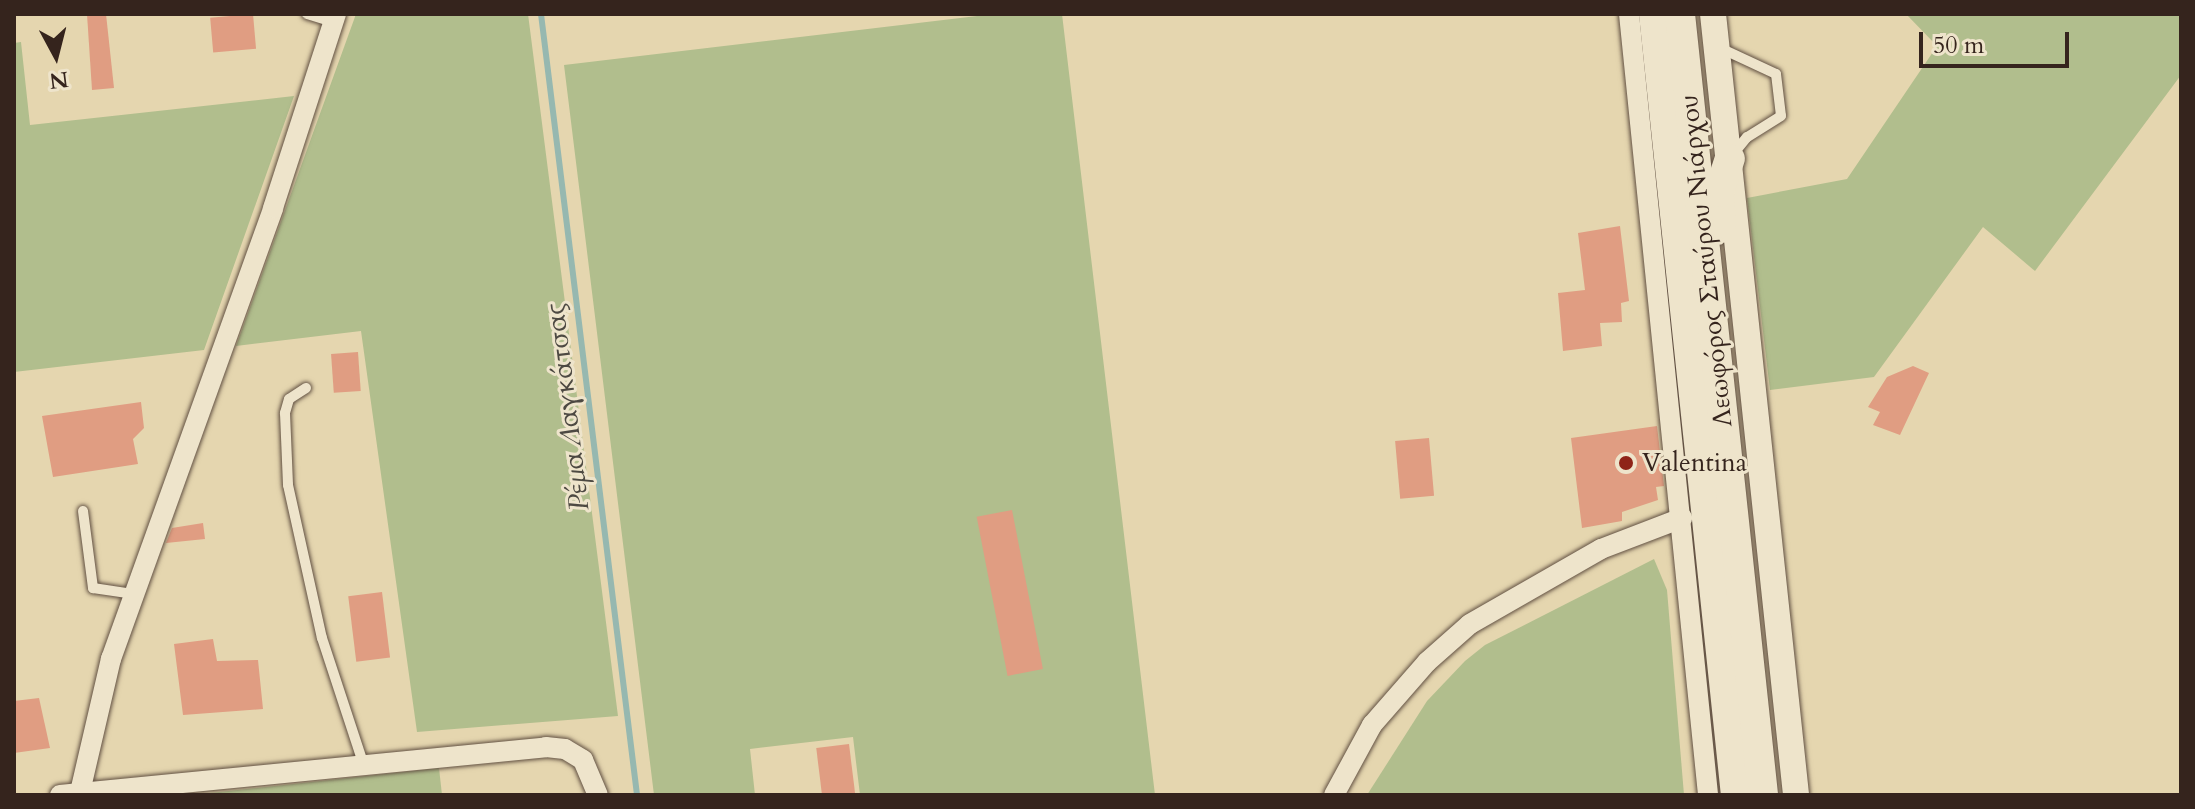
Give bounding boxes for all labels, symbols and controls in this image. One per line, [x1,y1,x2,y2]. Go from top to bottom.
north arrow [16,16,96,96]
scale bar [1923,16,2073,66]
text: 50 m [1933,29,1984,62]
text: N [48,64,70,96]
street label: Λεωφόρος Σταύρου Νιάρχου [1673,93,1739,429]
water label: Ρέμα Λαγκάτσας [538,301,596,513]
place label: Valentina [1642,447,1747,479]
marker: Valentina [1617,454,1635,472]

